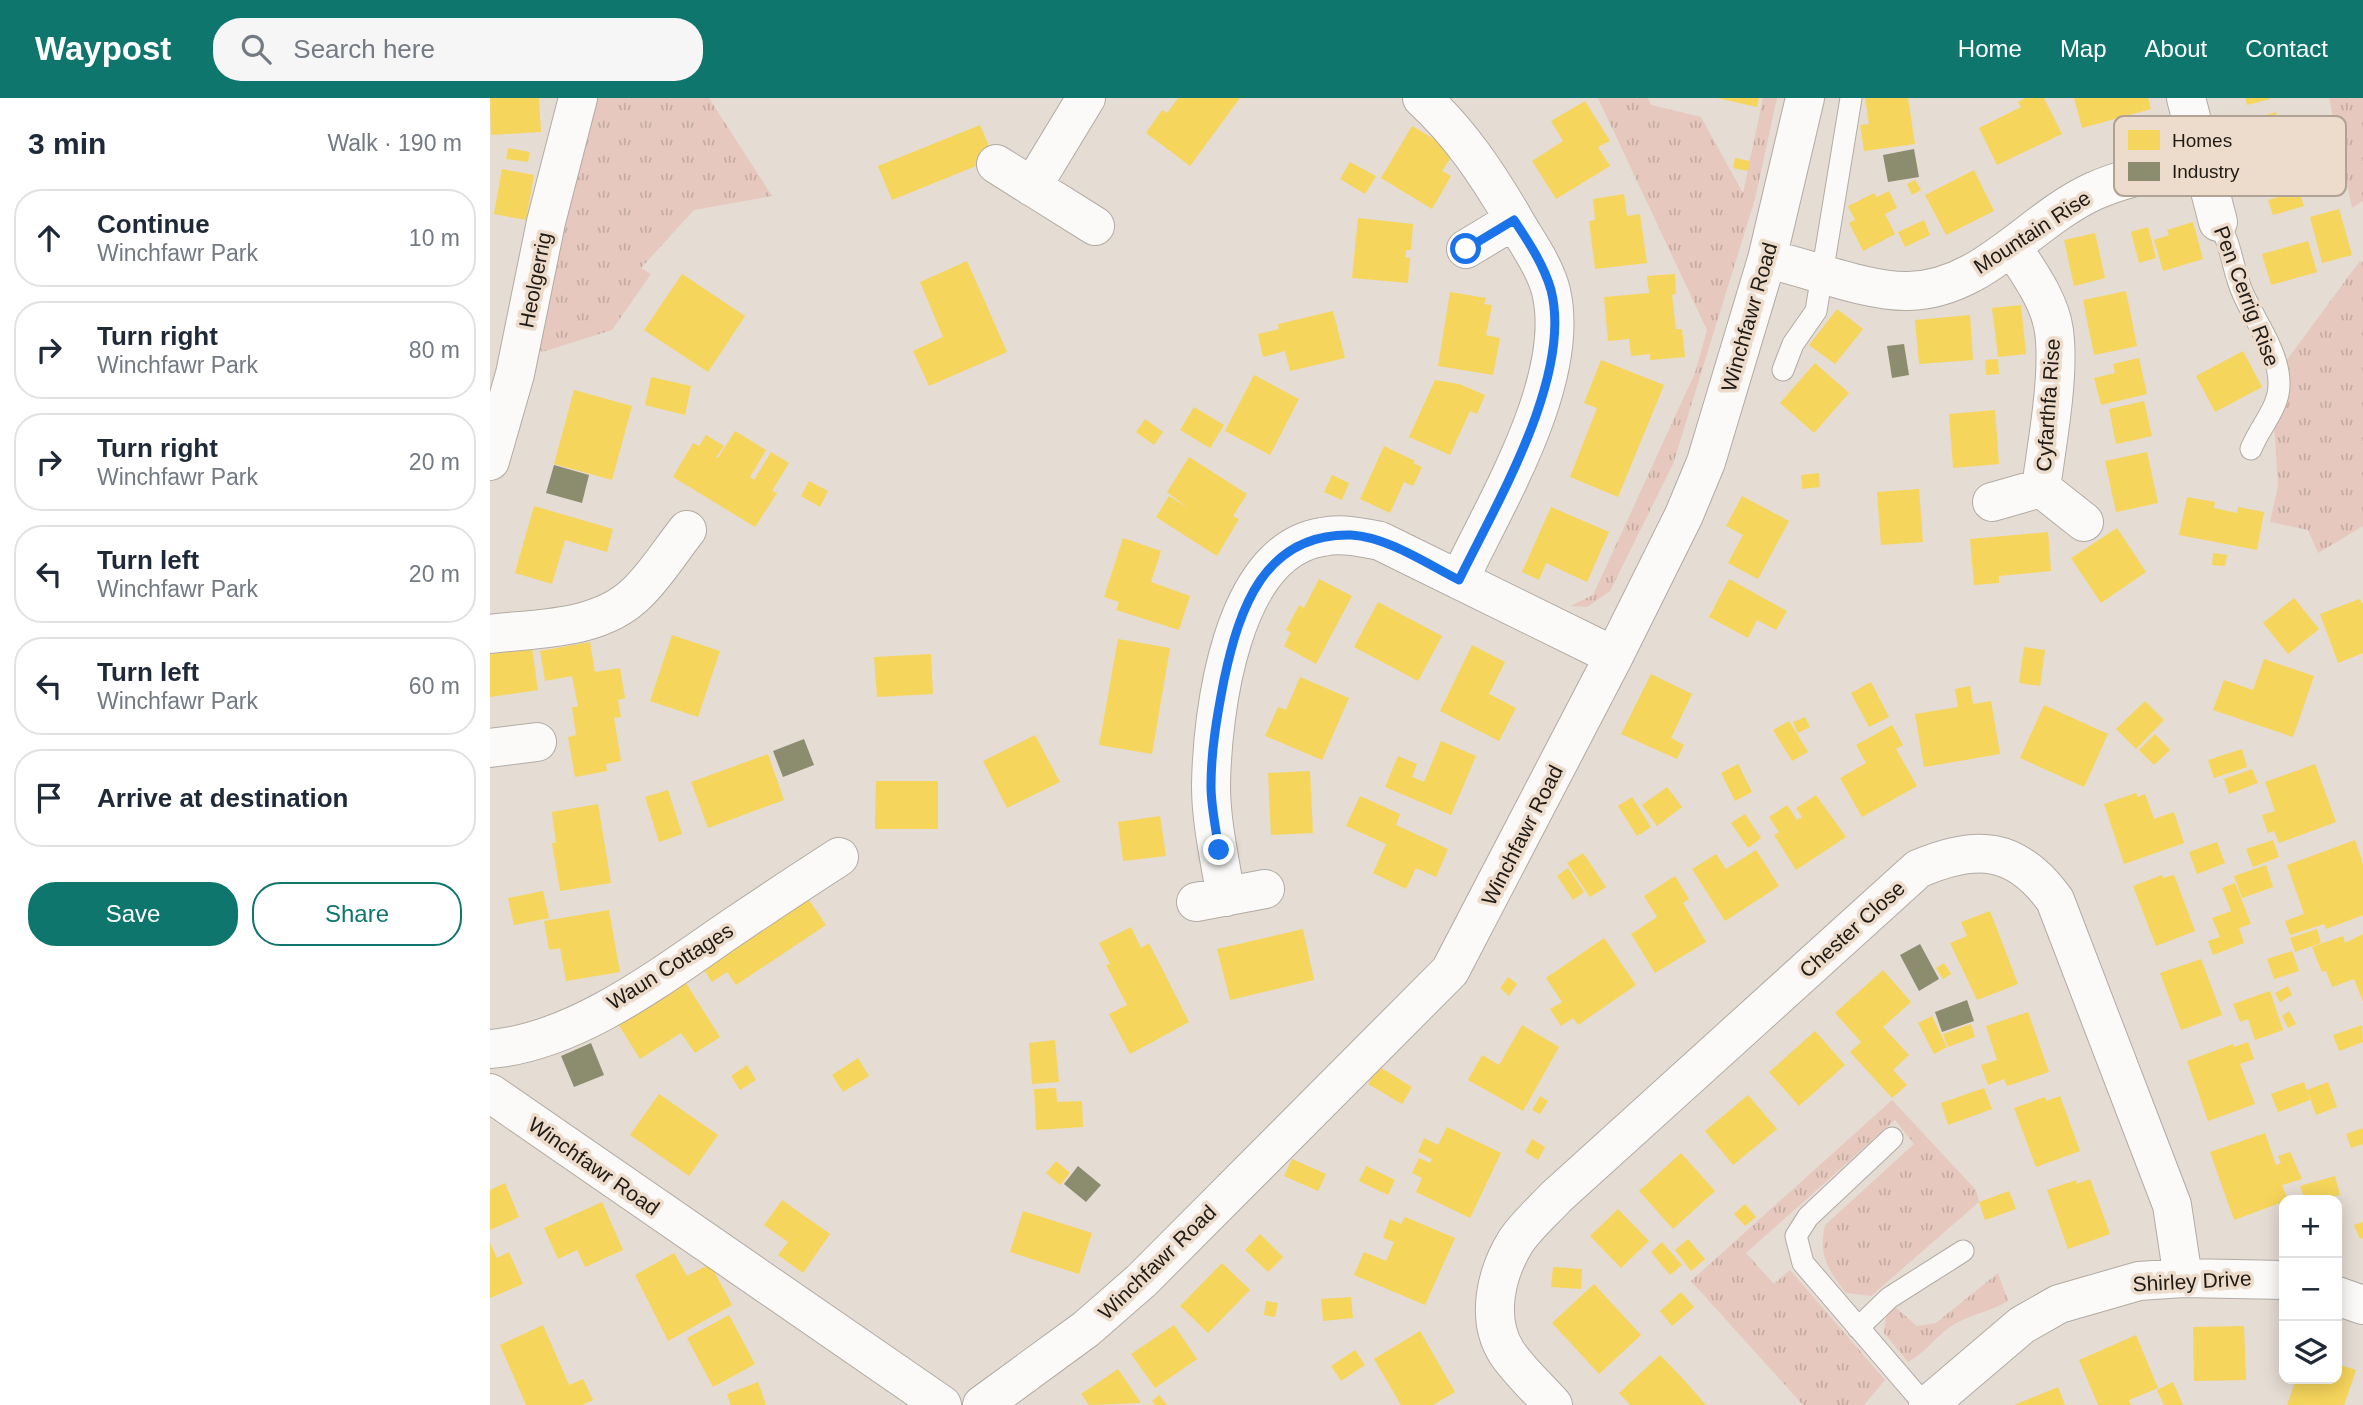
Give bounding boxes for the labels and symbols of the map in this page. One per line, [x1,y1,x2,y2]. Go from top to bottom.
legend [2114,116,2346,196]
text: Homes [2172,130,2232,151]
text: Industry [2172,161,2240,182]
street label: Mountain Rise [1969,186,2095,278]
street label: Pen Cerrig Rise [2210,223,2284,369]
street label: Heolgerrig [514,230,556,330]
route start [1450,233,1481,264]
street label: Winchfawr Road [1717,240,1781,394]
street label: Cyfarthfa Rise [2032,338,2064,472]
street label: Winchfawr Road [1477,761,1567,909]
route end [1203,834,1234,865]
street label: Chester Close [1795,876,1909,982]
street label: Waun Cottages [603,918,737,1014]
street label: Winchfawr Road [524,1112,664,1220]
street label: Winchfawr Road [1094,1200,1220,1324]
street label: Shirley Drive [2132,1266,2252,1296]

